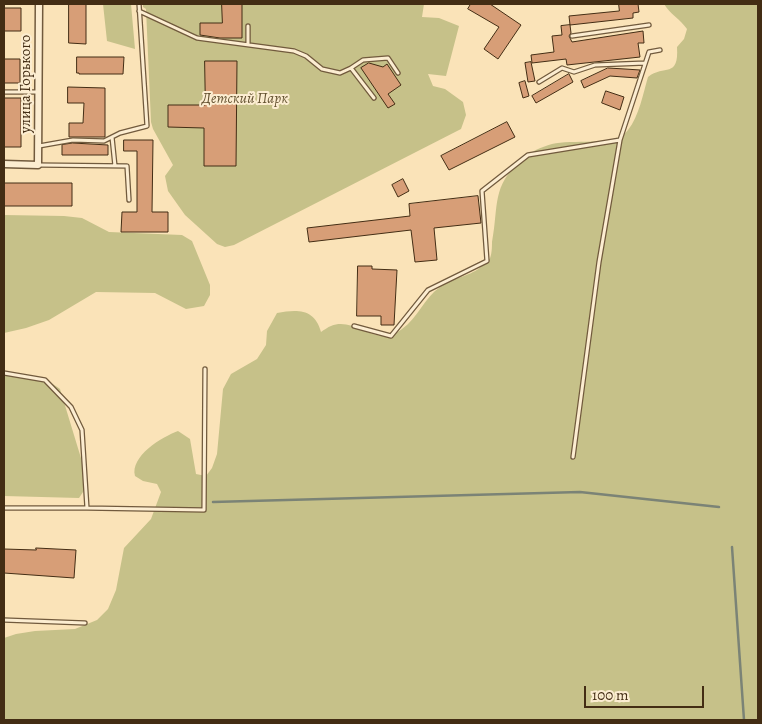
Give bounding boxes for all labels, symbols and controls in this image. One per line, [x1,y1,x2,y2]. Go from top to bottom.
street label: улица Горького [17,35,35,133]
park label: Детский Парк [202,90,288,108]
scale bar [587,676,707,708]
text: 100 m [592,685,629,705]

